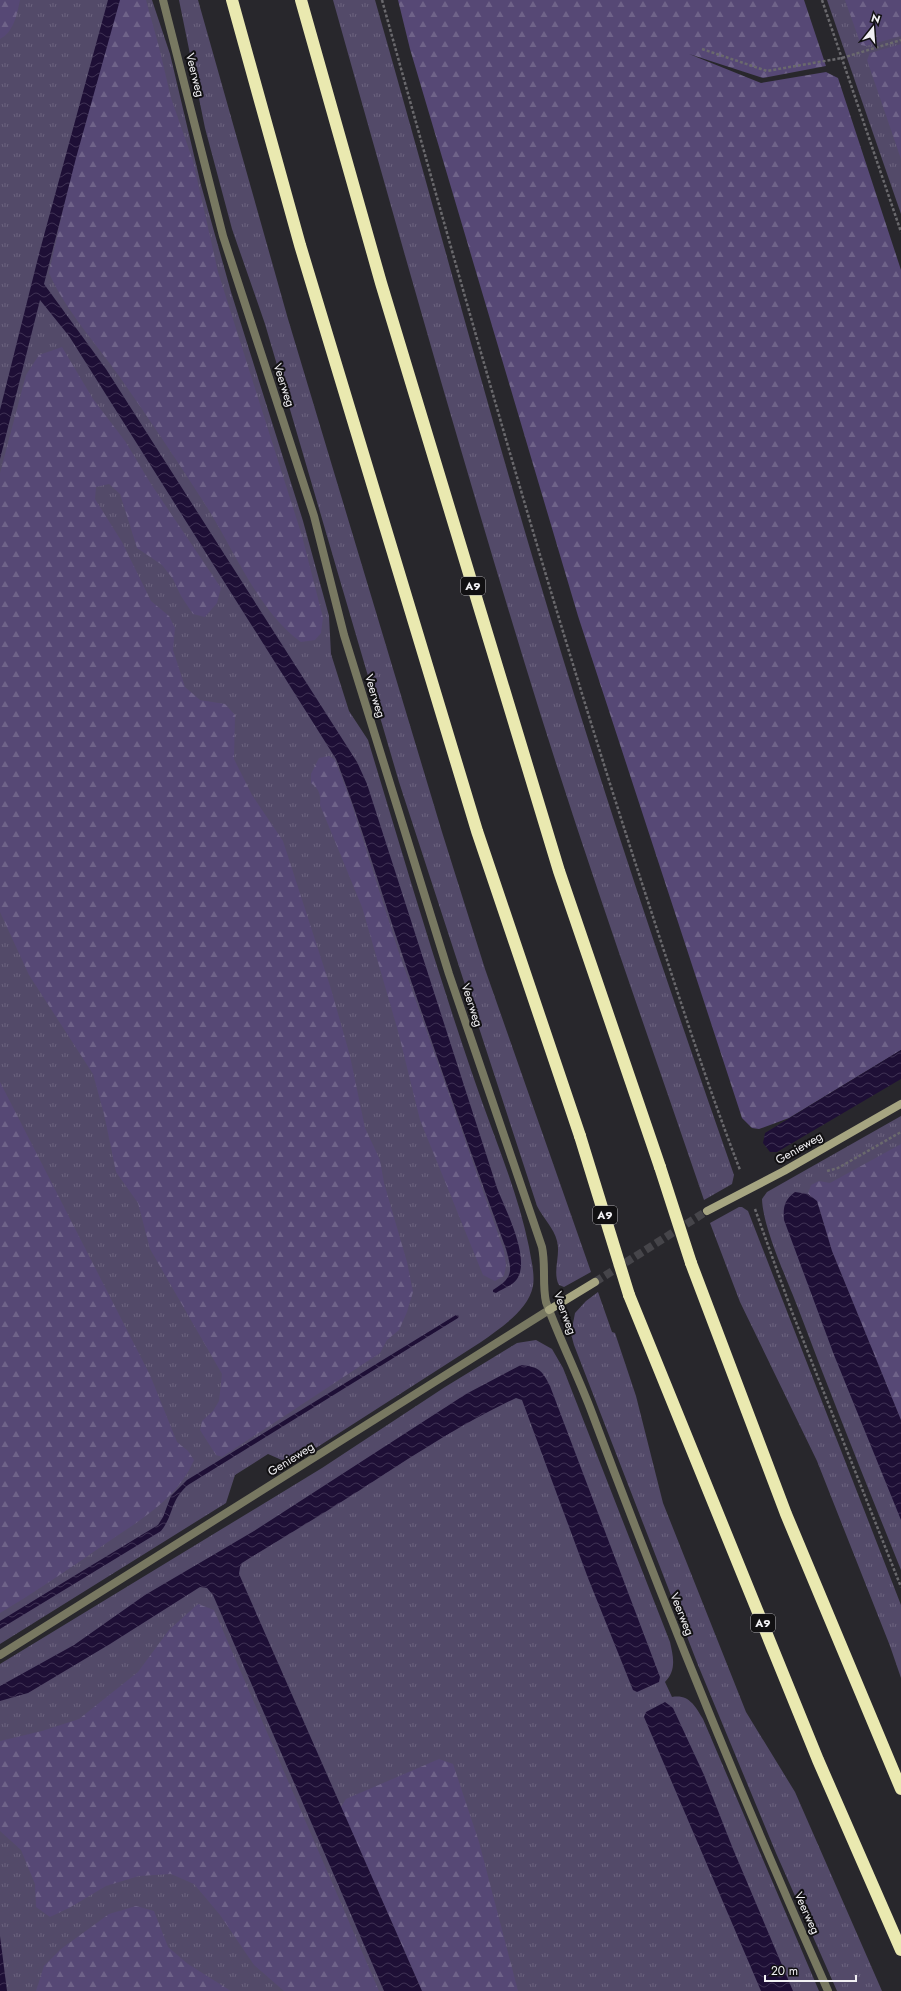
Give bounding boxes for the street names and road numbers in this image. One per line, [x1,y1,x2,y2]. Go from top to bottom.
street label: Veerweg [181,51,209,99]
street label: Veerweg [269,361,299,409]
road number: A9 [461,577,485,595]
street label: Veerweg [360,672,390,720]
street label: Veerweg [457,981,487,1029]
street label: Genieweg [772,1127,826,1169]
road number: A9 [593,1206,617,1224]
street label: Veerweg [549,1289,581,1337]
street label: Genieweg [264,1438,318,1480]
street label: Veerweg [665,1590,699,1638]
road number: A9 [751,1614,775,1632]
street label: Veerweg [790,1889,824,1937]

